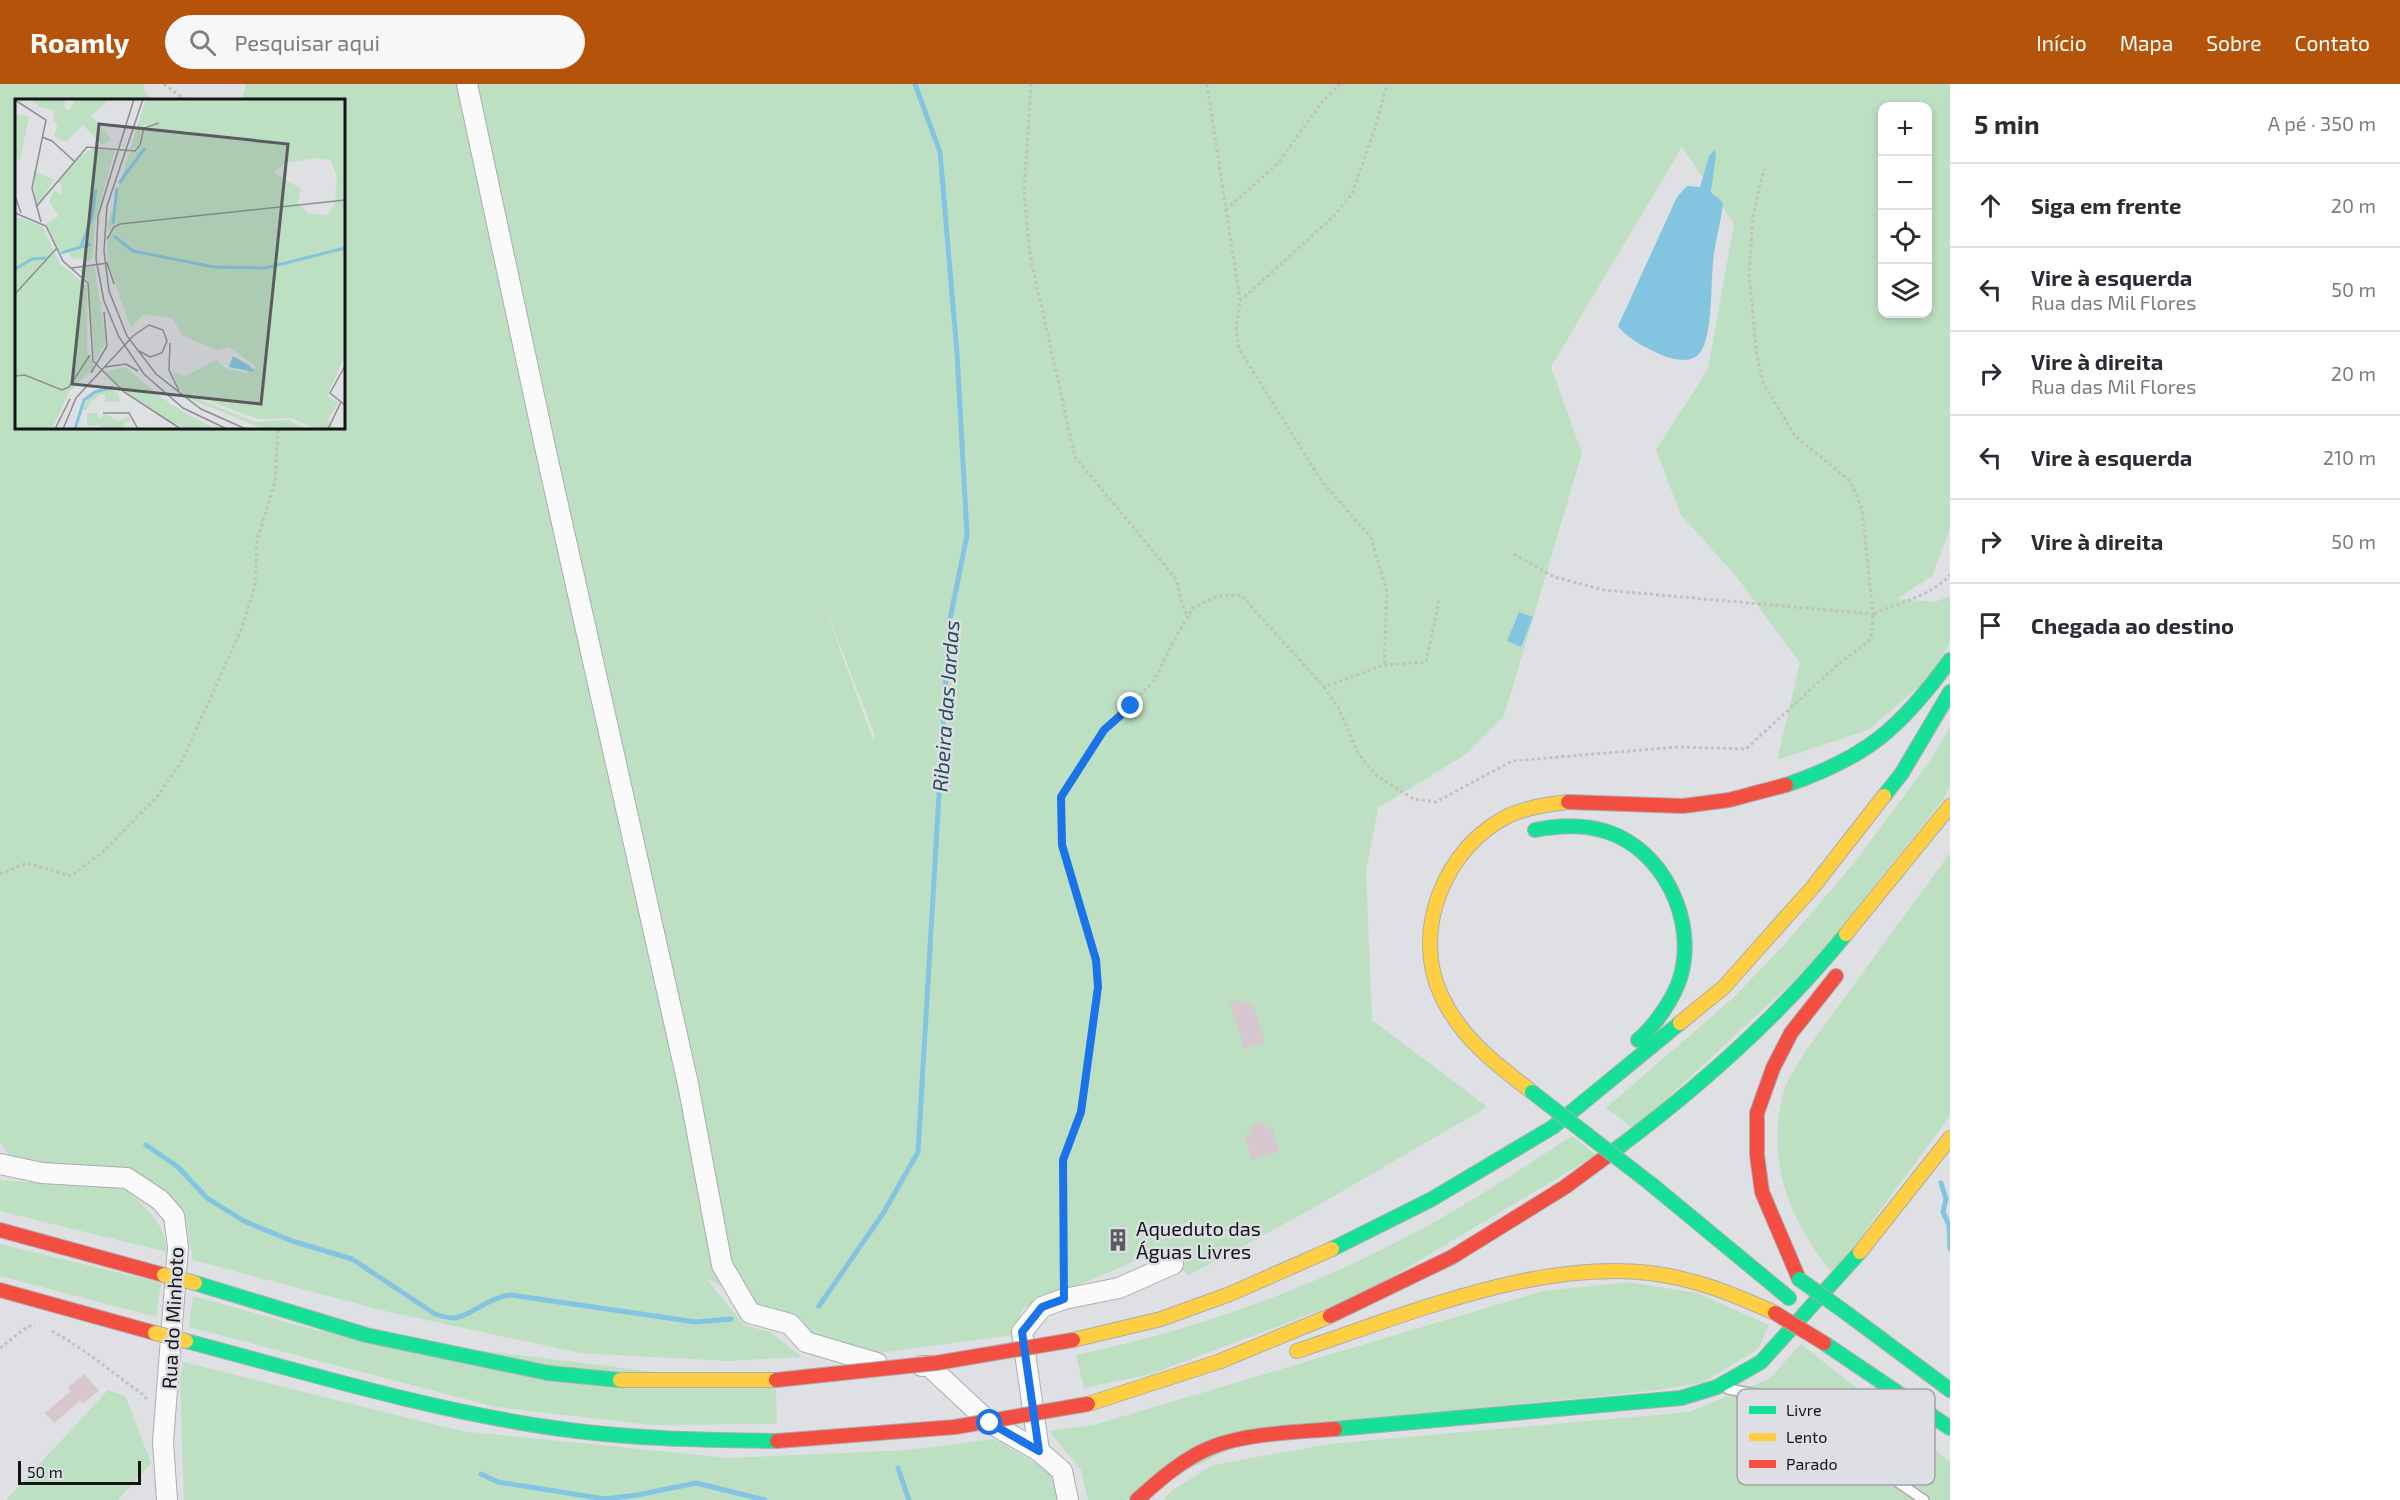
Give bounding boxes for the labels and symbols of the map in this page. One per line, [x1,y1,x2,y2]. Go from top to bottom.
inset map [15,99,345,429]
water label: Ribeira das Jardas [927,619,963,793]
route end [1117,692,1143,718]
place label: Aqueduto das Águas Livres [1136,1216,1261,1263]
building icon: Aqueduto das Águas Livres [1105,1227,1131,1253]
street label: Rua do Minhoto [156,1246,188,1390]
legend [1737,1389,1935,1485]
text: Livre [1786,1400,1821,1419]
route start [976,1409,1002,1435]
text: Lento [1786,1427,1827,1446]
text: Parado [1786,1454,1838,1473]
scale bar [18,1458,141,1486]

